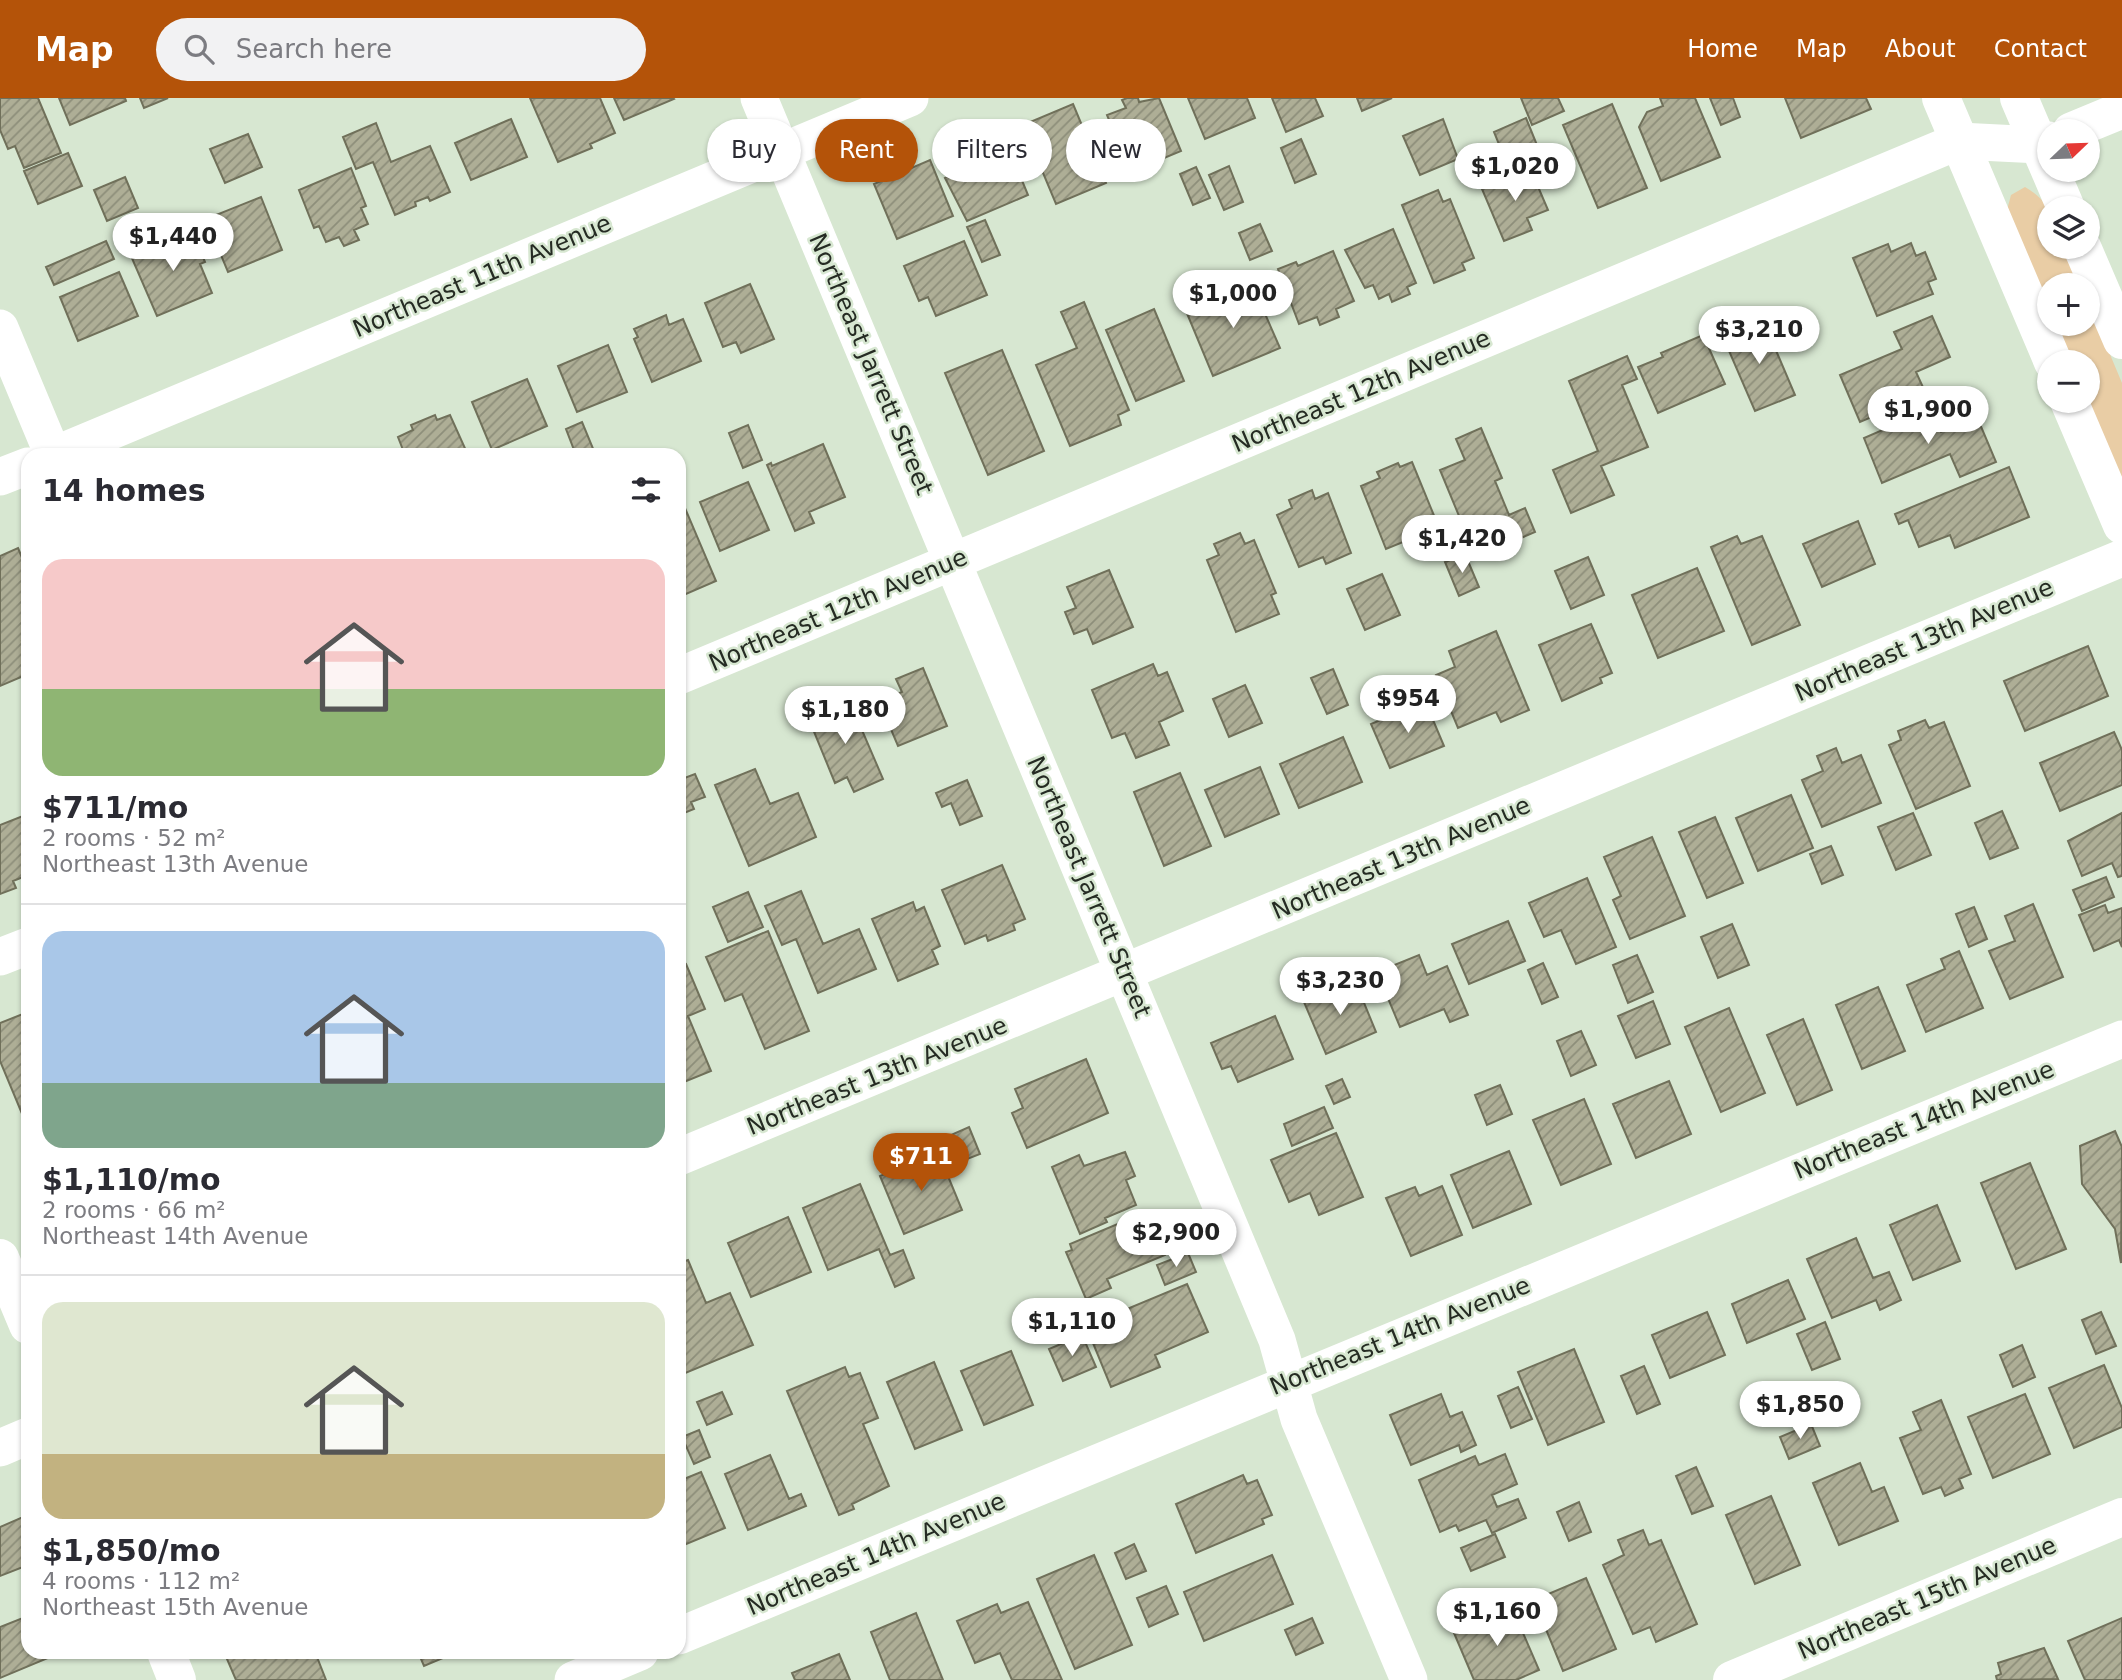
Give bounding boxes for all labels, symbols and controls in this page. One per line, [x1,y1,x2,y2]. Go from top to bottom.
search box [156,18,646,81]
text: Map [35,30,114,69]
icon: search [180,30,218,68]
text: Search here [236,34,392,64]
text: Home [1687,35,1758,63]
text: Map [1796,35,1847,63]
text: About [1885,35,1956,63]
text: Contact [1994,35,2087,63]
chip: Buy [707,119,801,182]
chip: Rent [815,119,918,182]
chip: Filters [932,119,1052,182]
chip: New [1066,119,1166,182]
north arrow [2037,119,2100,182]
map controls [2037,119,2100,413]
pin: $1,020 [1458,144,1572,203]
text: $1,020 [1471,153,1559,179]
button: layers [2037,196,2100,259]
street label: Northeast 11th Avenue [349,209,615,343]
pin: $1,440 [116,214,230,273]
text: $1,440 [129,223,217,249]
street label: Northeast Jarrett Street [803,229,939,499]
pin: $1,000 [1176,271,1290,330]
button: + [2037,273,2100,336]
text: $1,000 [1189,280,1277,306]
pin: $3,210 [1702,306,1816,366]
text: $3,210 [1715,316,1803,342]
street label: Northeast 12th Avenue [1228,324,1494,458]
button: − [2037,350,2100,413]
pin: $1,900 [1871,386,1985,446]
text: $1,900 [1884,396,1972,422]
icon: filters [627,471,665,509]
text: 14 homes [42,473,206,508]
pin: $1,420 [1405,516,1519,575]
text: $1,420 [1418,525,1506,551]
street label: Northeast 12th Avenue [705,543,971,677]
street label: Northeast 13th Avenue [1791,573,2057,707]
icon: home [291,604,417,730]
pin: $954 [1367,676,1449,735]
text: $954 [1376,685,1440,711]
pin: $1,180 [788,686,902,746]
text: $1,180 [801,696,889,722]
street label: Northeast Jarrett Street [1021,752,1157,1022]
text: $711/mo [42,790,188,825]
street label: Northeast 13th Avenue [1268,791,1534,925]
text: 2 rooms · 52 m² [42,825,226,851]
text: Northeast 13th Avenue [42,851,309,877]
pin: $3,230 [1283,958,1397,1017]
text: $3,230 [1296,967,1384,993]
icon: home [291,976,417,1102]
street label: Northeast 13th Avenue [743,1011,1011,1141]
street label: Northeast 14th Avenue [1790,1055,2058,1185]
pin: $711 [880,1134,962,1193]
text: $711 [889,1143,953,1169]
text: $1,110/mo [42,1162,221,1197]
text: 2 rooms · 66 m² [42,1197,226,1223]
pin: $2,900 [1119,1210,1233,1269]
text: $2,900 [1132,1219,1220,1245]
text: Northeast 14th Avenue [42,1223,309,1249]
street label: Northeast 14th Avenue [1266,1271,1534,1401]
pin: $1,110 [1015,1298,1129,1358]
text: $1,110 [1028,1308,1116,1334]
icon: home [291,1347,417,1473]
pin: $1,850 [1743,1382,1857,1441]
text: $1,850 [1756,1391,1844,1417]
street label: Northeast 14th Avenue [743,1487,1009,1621]
street label: Northeast 15th Avenue [1794,1531,2060,1665]
text: $1,850/mo [42,1533,221,1568]
text: 4 rooms · 112 m² [42,1568,240,1594]
pin: $1,160 [1440,1588,1554,1648]
text: Northeast 15th Avenue [42,1594,309,1620]
text: $1,160 [1453,1598,1541,1624]

